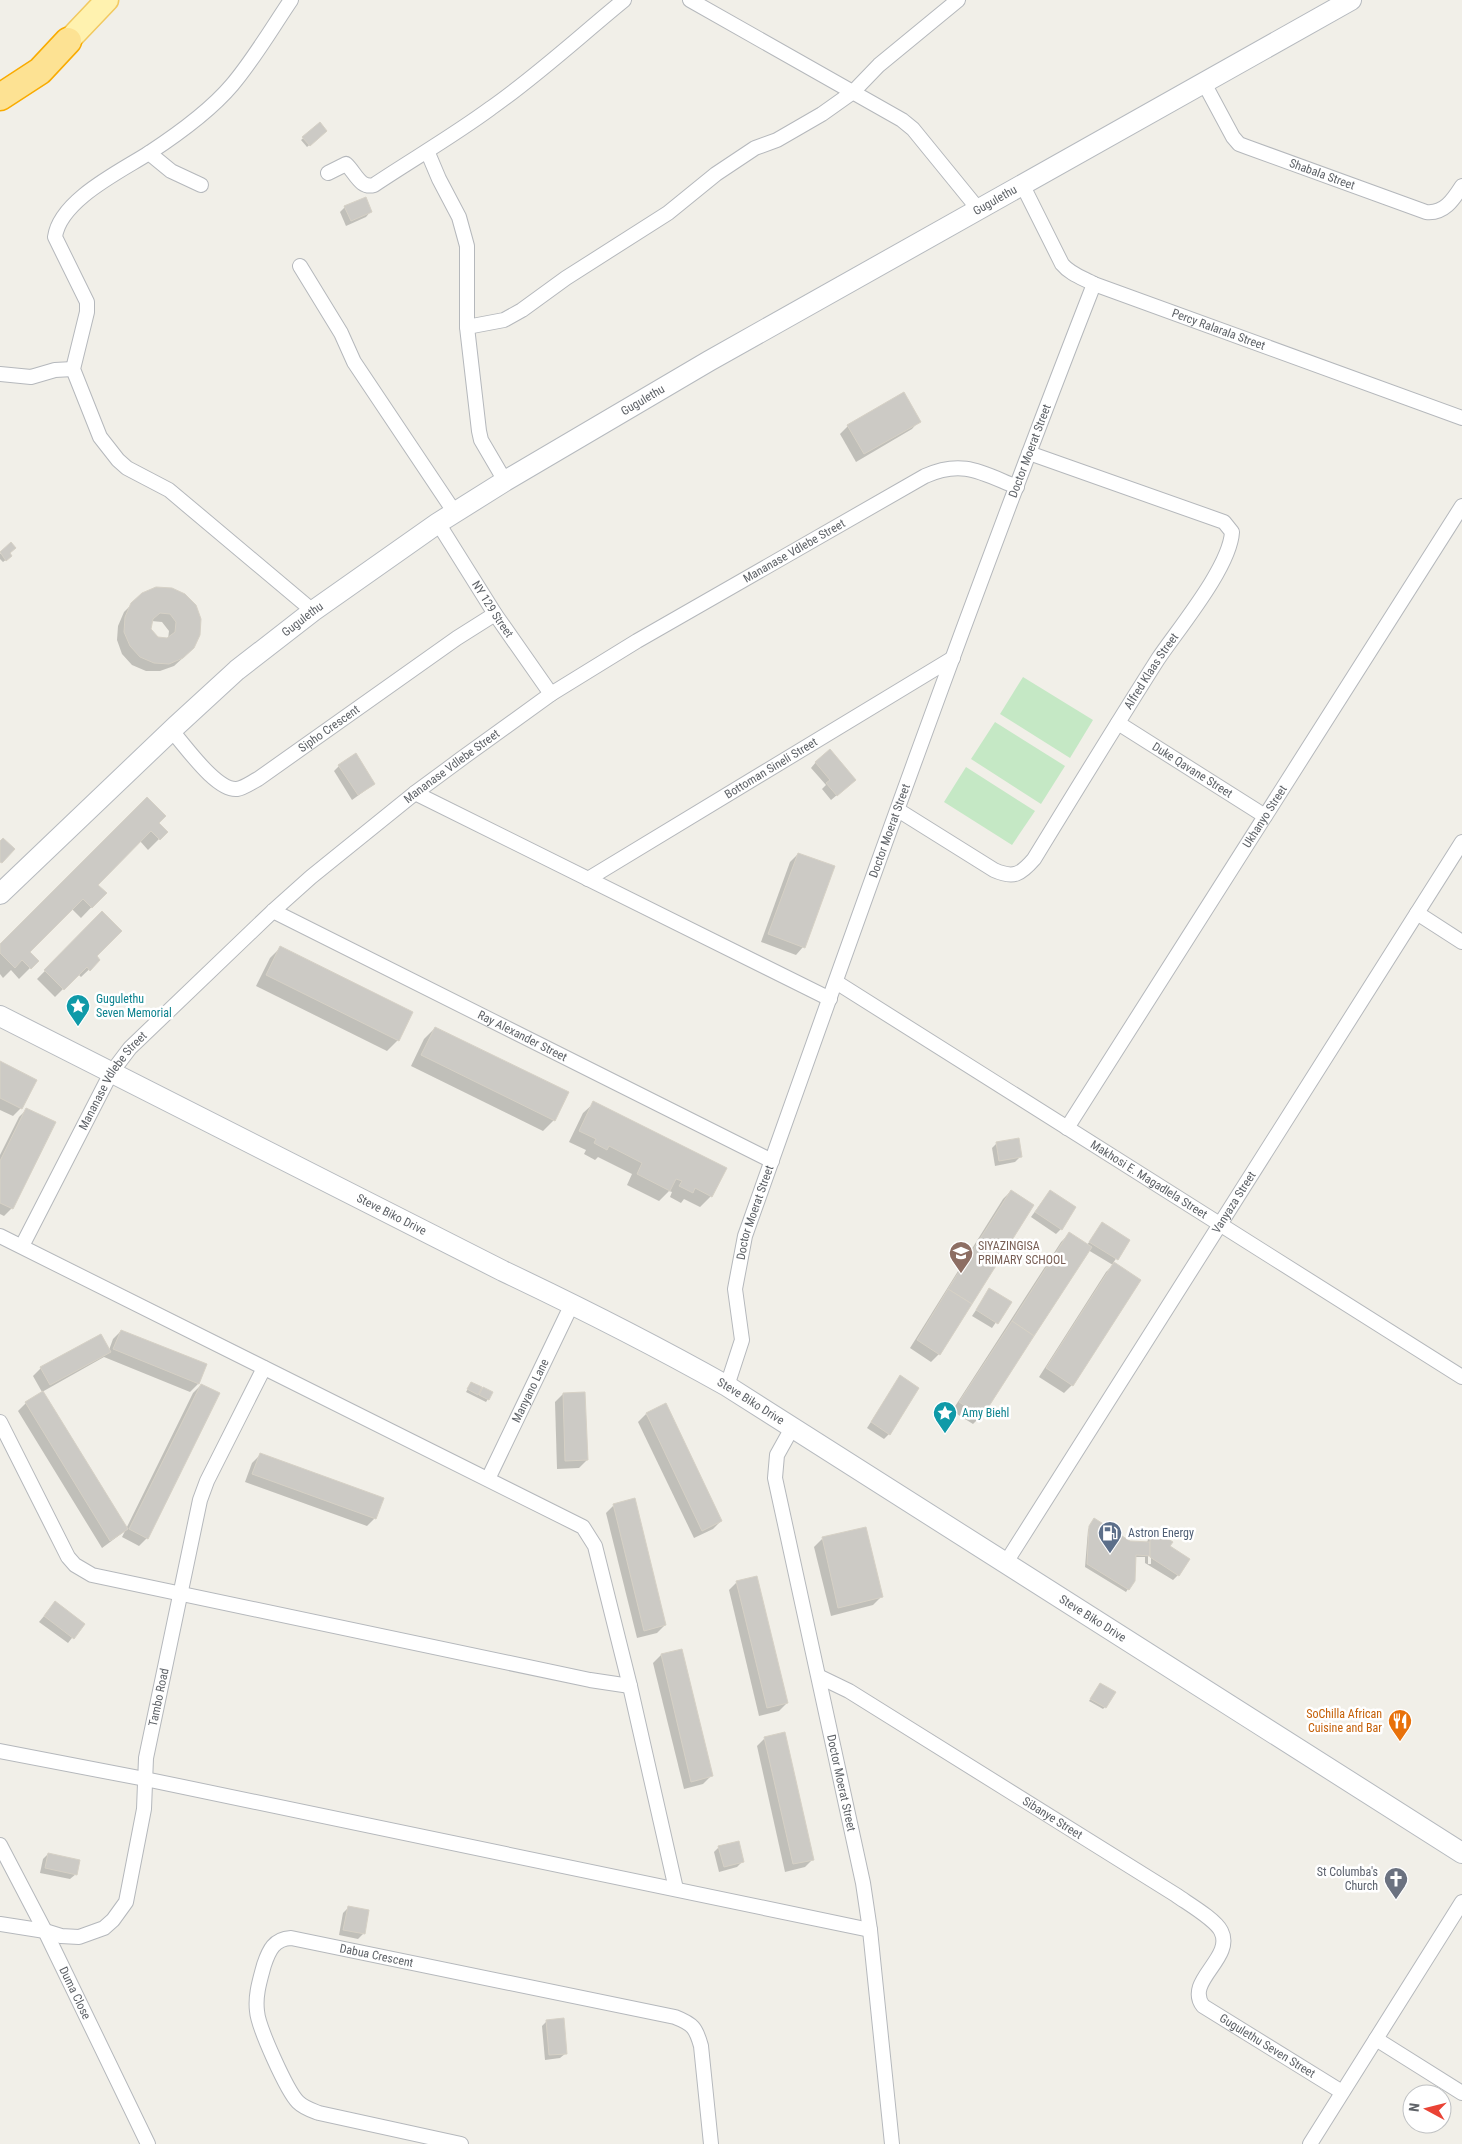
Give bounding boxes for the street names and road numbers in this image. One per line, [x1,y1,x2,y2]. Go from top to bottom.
street label: Shabala Street [1287,156,1357,193]
street label: Gugulethu [971,182,1020,218]
street label: Percy Ralarala Street [1170,306,1268,353]
street label: Gugulethu [618,382,667,418]
street label: Doctor Moerat Street [1006,402,1054,500]
street label: Mananase Vdlebe Street [741,516,848,586]
street label: NY 129 Street [469,578,517,641]
street label: Gugulethu [279,599,326,639]
street label: Alfred Klaas Street [1121,630,1182,712]
street label: Sipho Crescent [296,702,363,755]
street label: Mananase Vdlebe Street [401,726,502,806]
street label: Bottoman Sineli Street [722,735,820,802]
street label: Duke Qavane Street [1150,739,1236,801]
street label: Doctor Moerat Street [866,782,913,880]
street label: Ukhanyo Street [1240,782,1290,850]
street label: Ray Alexander Street [475,1008,570,1064]
street label: Mananase Vdlebe Street [76,1028,150,1132]
street label: Makhosi E. Magadlela Street [1088,1137,1210,1222]
street label: Doctor Moerat Street [734,1163,777,1261]
street label: Vanyaza Street [1209,1168,1259,1236]
street label: Steve Biko Drive [354,1191,429,1238]
street label: Manyano Lane [509,1356,552,1425]
street label: Steve Biko Drive [715,1375,787,1428]
street label: Steve Biko Drive [1057,1592,1129,1645]
street label: Tambo Road [146,1667,172,1728]
street label: Doctor Moerat Street [824,1733,859,1833]
street label: Sibanye Street [1020,1794,1085,1842]
street label: Dabua Crescent [338,1941,415,1970]
street label: Duma Close [56,1964,94,2022]
street label: Gugulethu Seven Street [1217,2011,1318,2081]

